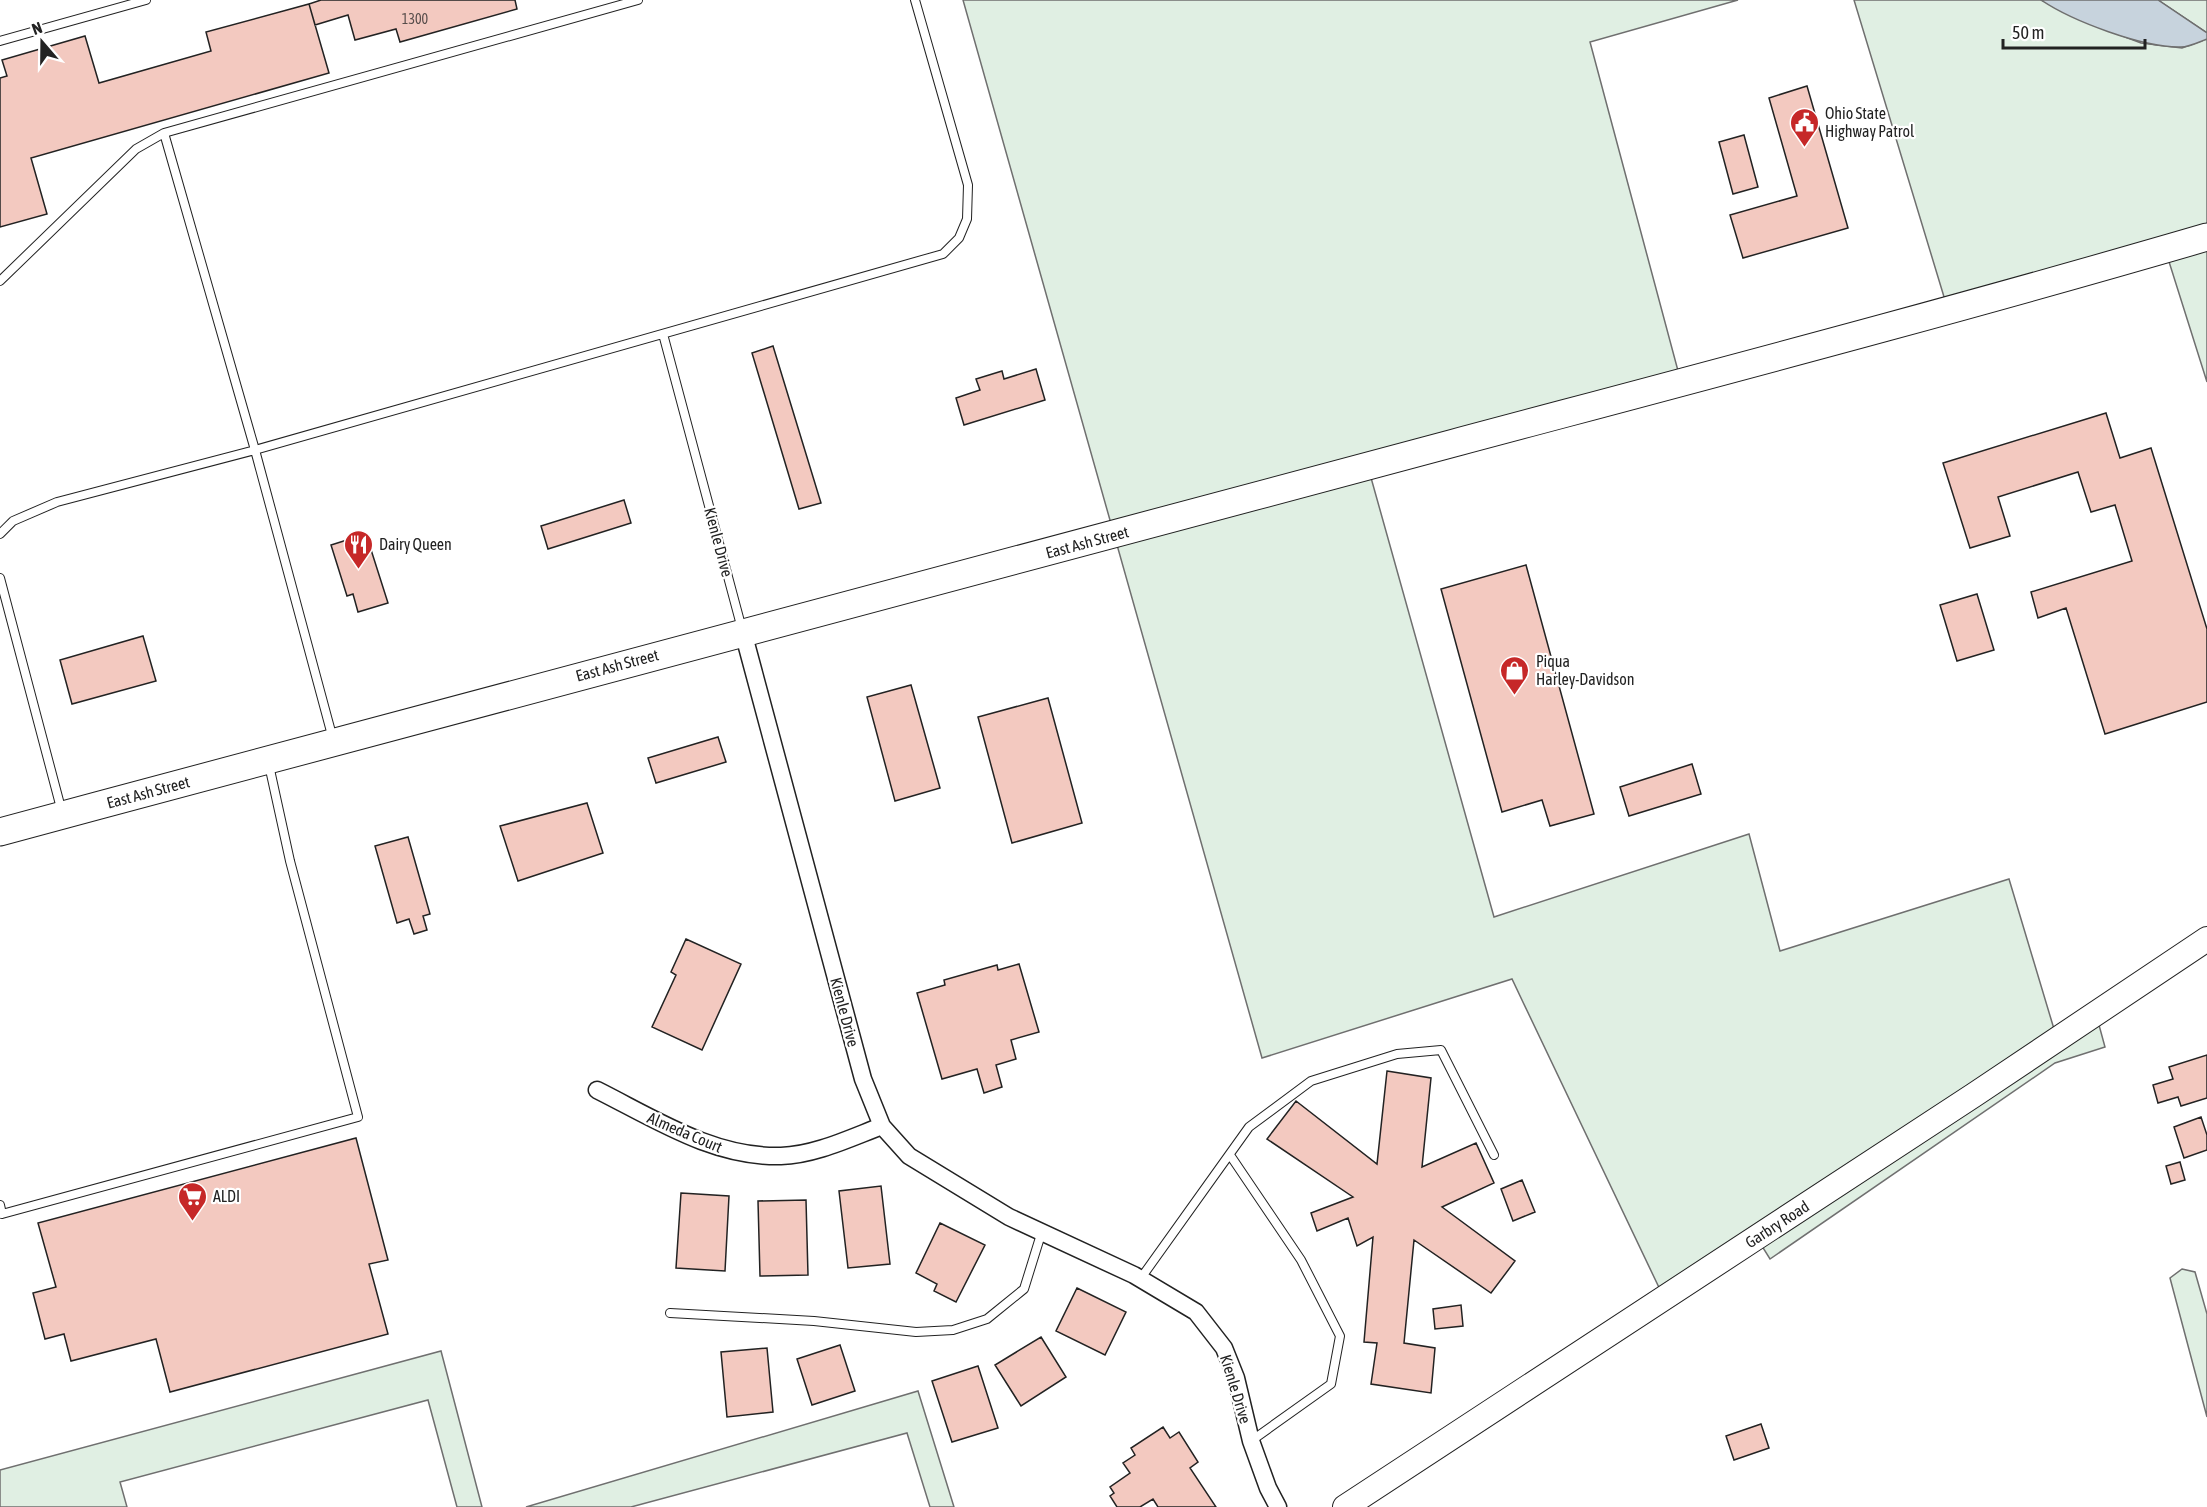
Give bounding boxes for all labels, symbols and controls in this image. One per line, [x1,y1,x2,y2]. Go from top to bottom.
house number: 1300 [402,11,429,27]
north arrow [12,12,72,72]
scale bar [2003,12,2146,50]
text: N [29,18,44,38]
text: 50 m [2012,22,2044,43]
place label: Ohio State Highway Patrol [1825,104,1915,141]
public building icon: Ohio State Highway Patrol [1788,106,1820,148]
street label: Kienle Drive [701,505,737,579]
street label: East Ash Street [1043,522,1131,562]
restaurant icon: Dairy Queen [342,528,374,570]
place label: Dairy Queen [379,535,452,554]
street label: East Ash Street [573,645,661,685]
place label: Piqua Harley-Davidson [1536,652,1634,689]
shop icon: Piqua Harley-Davidson [1499,654,1531,696]
street label: East Ash Street [104,772,192,812]
street label: Kienle Drive [827,975,863,1049]
street label: Almeda Court [645,1108,726,1156]
supermarket icon: ALDI [176,1180,208,1222]
place label: ALDI [213,1187,240,1205]
street label: Garbry Road [1742,1197,1813,1252]
street label: Kienle Drive [1217,1352,1255,1426]

